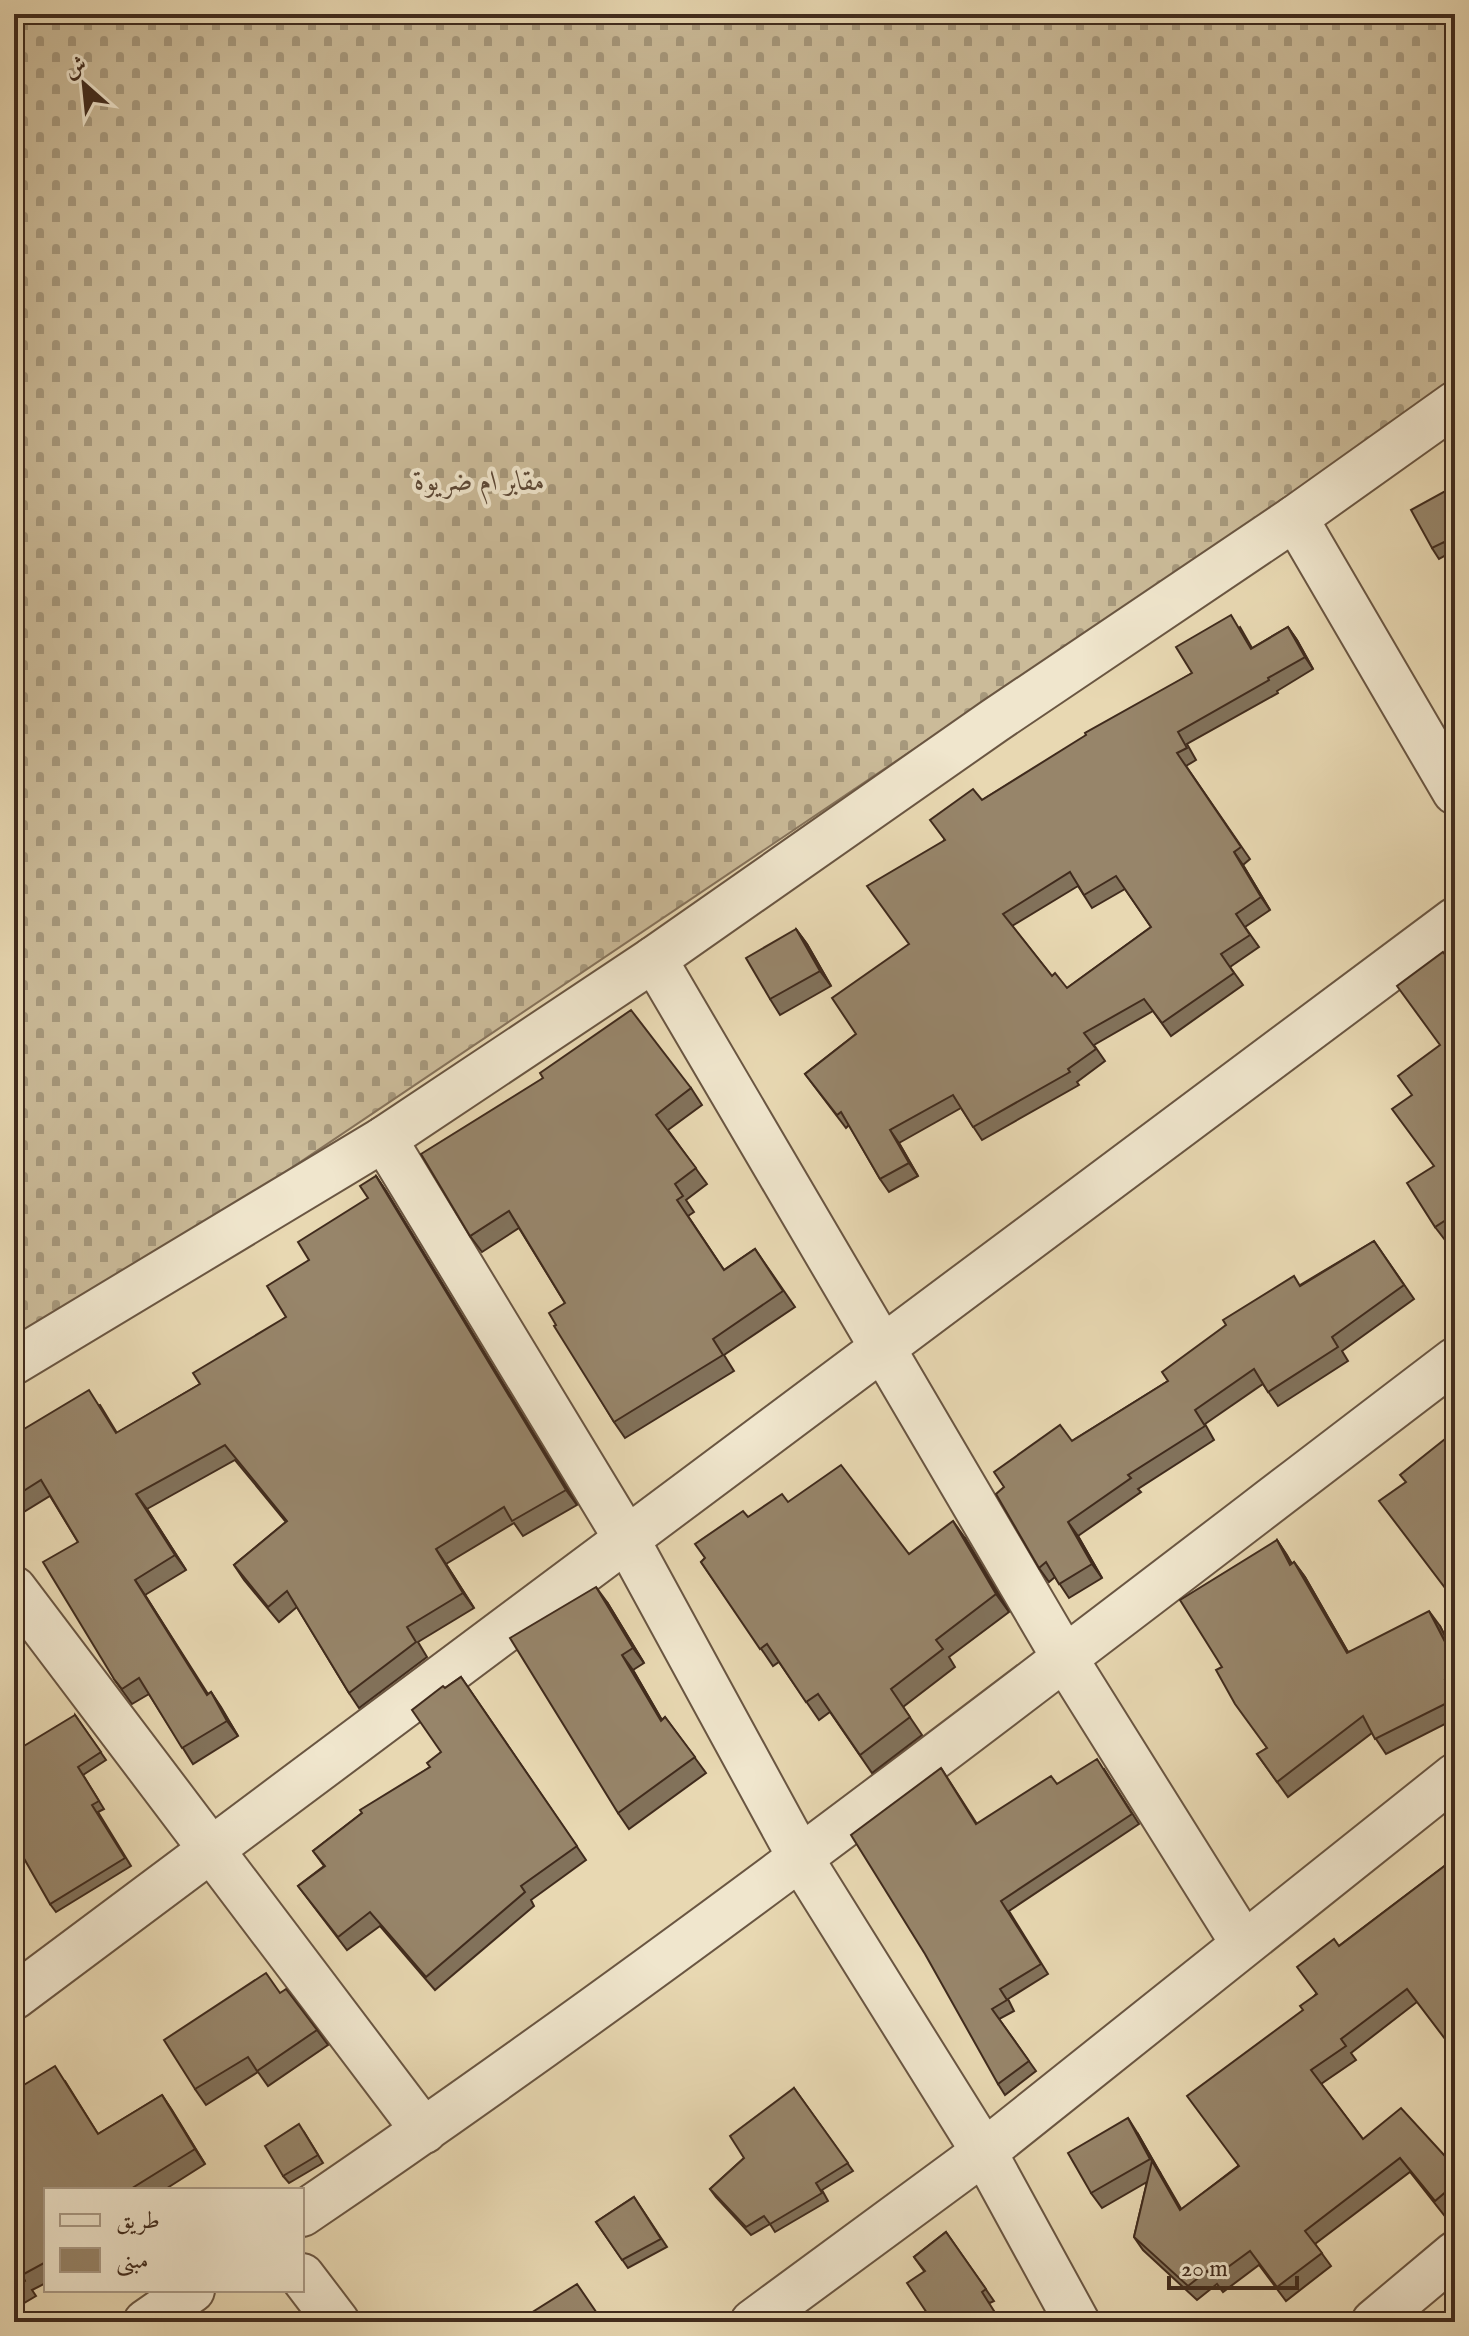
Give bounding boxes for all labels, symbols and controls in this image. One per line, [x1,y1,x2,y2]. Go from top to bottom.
north arrow [44,44,124,124]
text: ش [60,51,92,85]
park label: مقابر ام ضريوة [414,465,545,505]
legend [44,2188,304,2292]
text: طريق [116,2206,160,2237]
scale bar [1169,2240,1297,2290]
text: مبنى [116,2246,149,2277]
text: 20 m [1181,2254,1228,2285]

